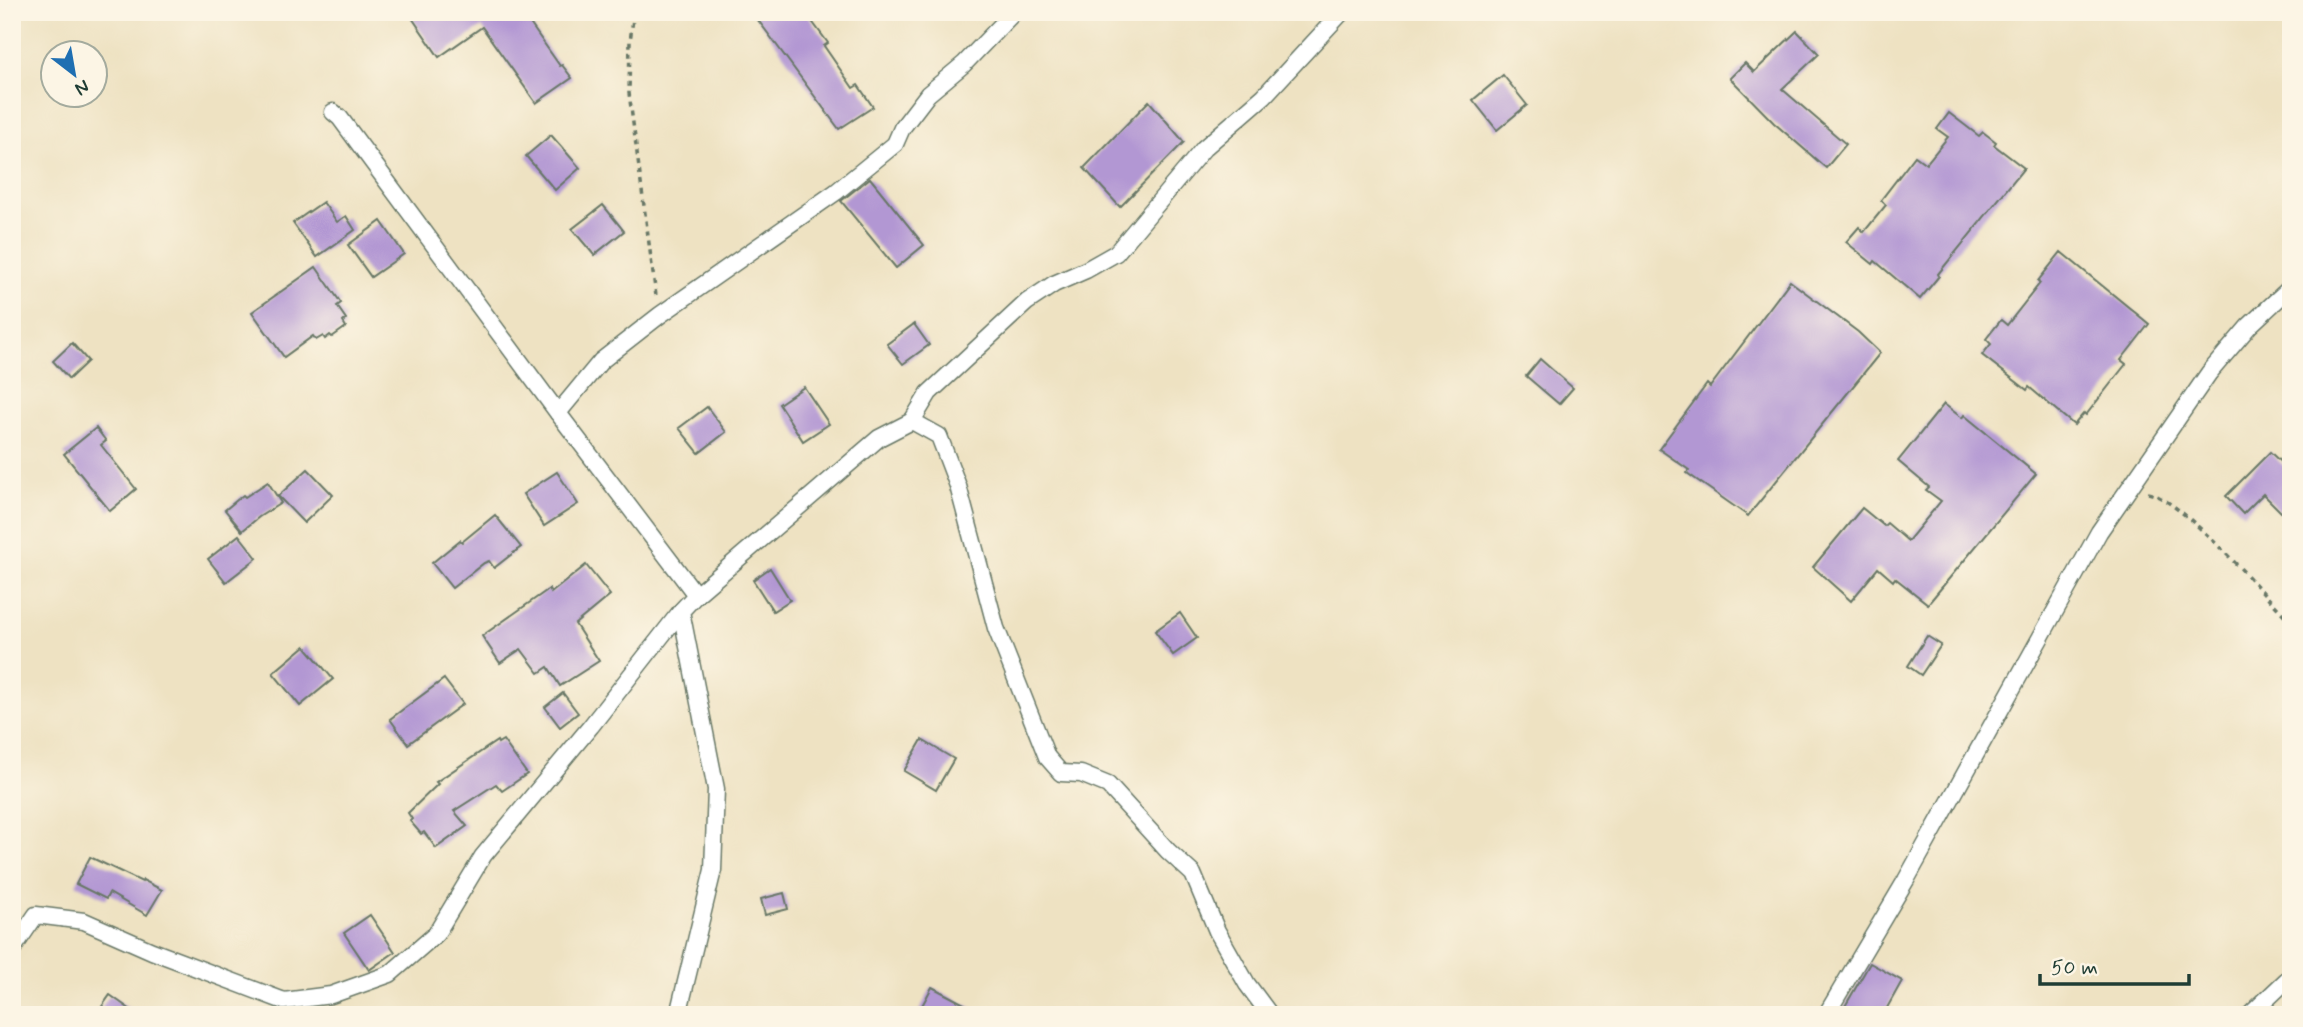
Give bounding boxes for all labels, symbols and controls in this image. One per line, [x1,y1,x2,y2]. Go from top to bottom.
north arrow [38,38,108,108]
text: N [70,73,94,101]
scale bar [2040,943,2189,987]
text: 50 m [2051,954,2098,982]

